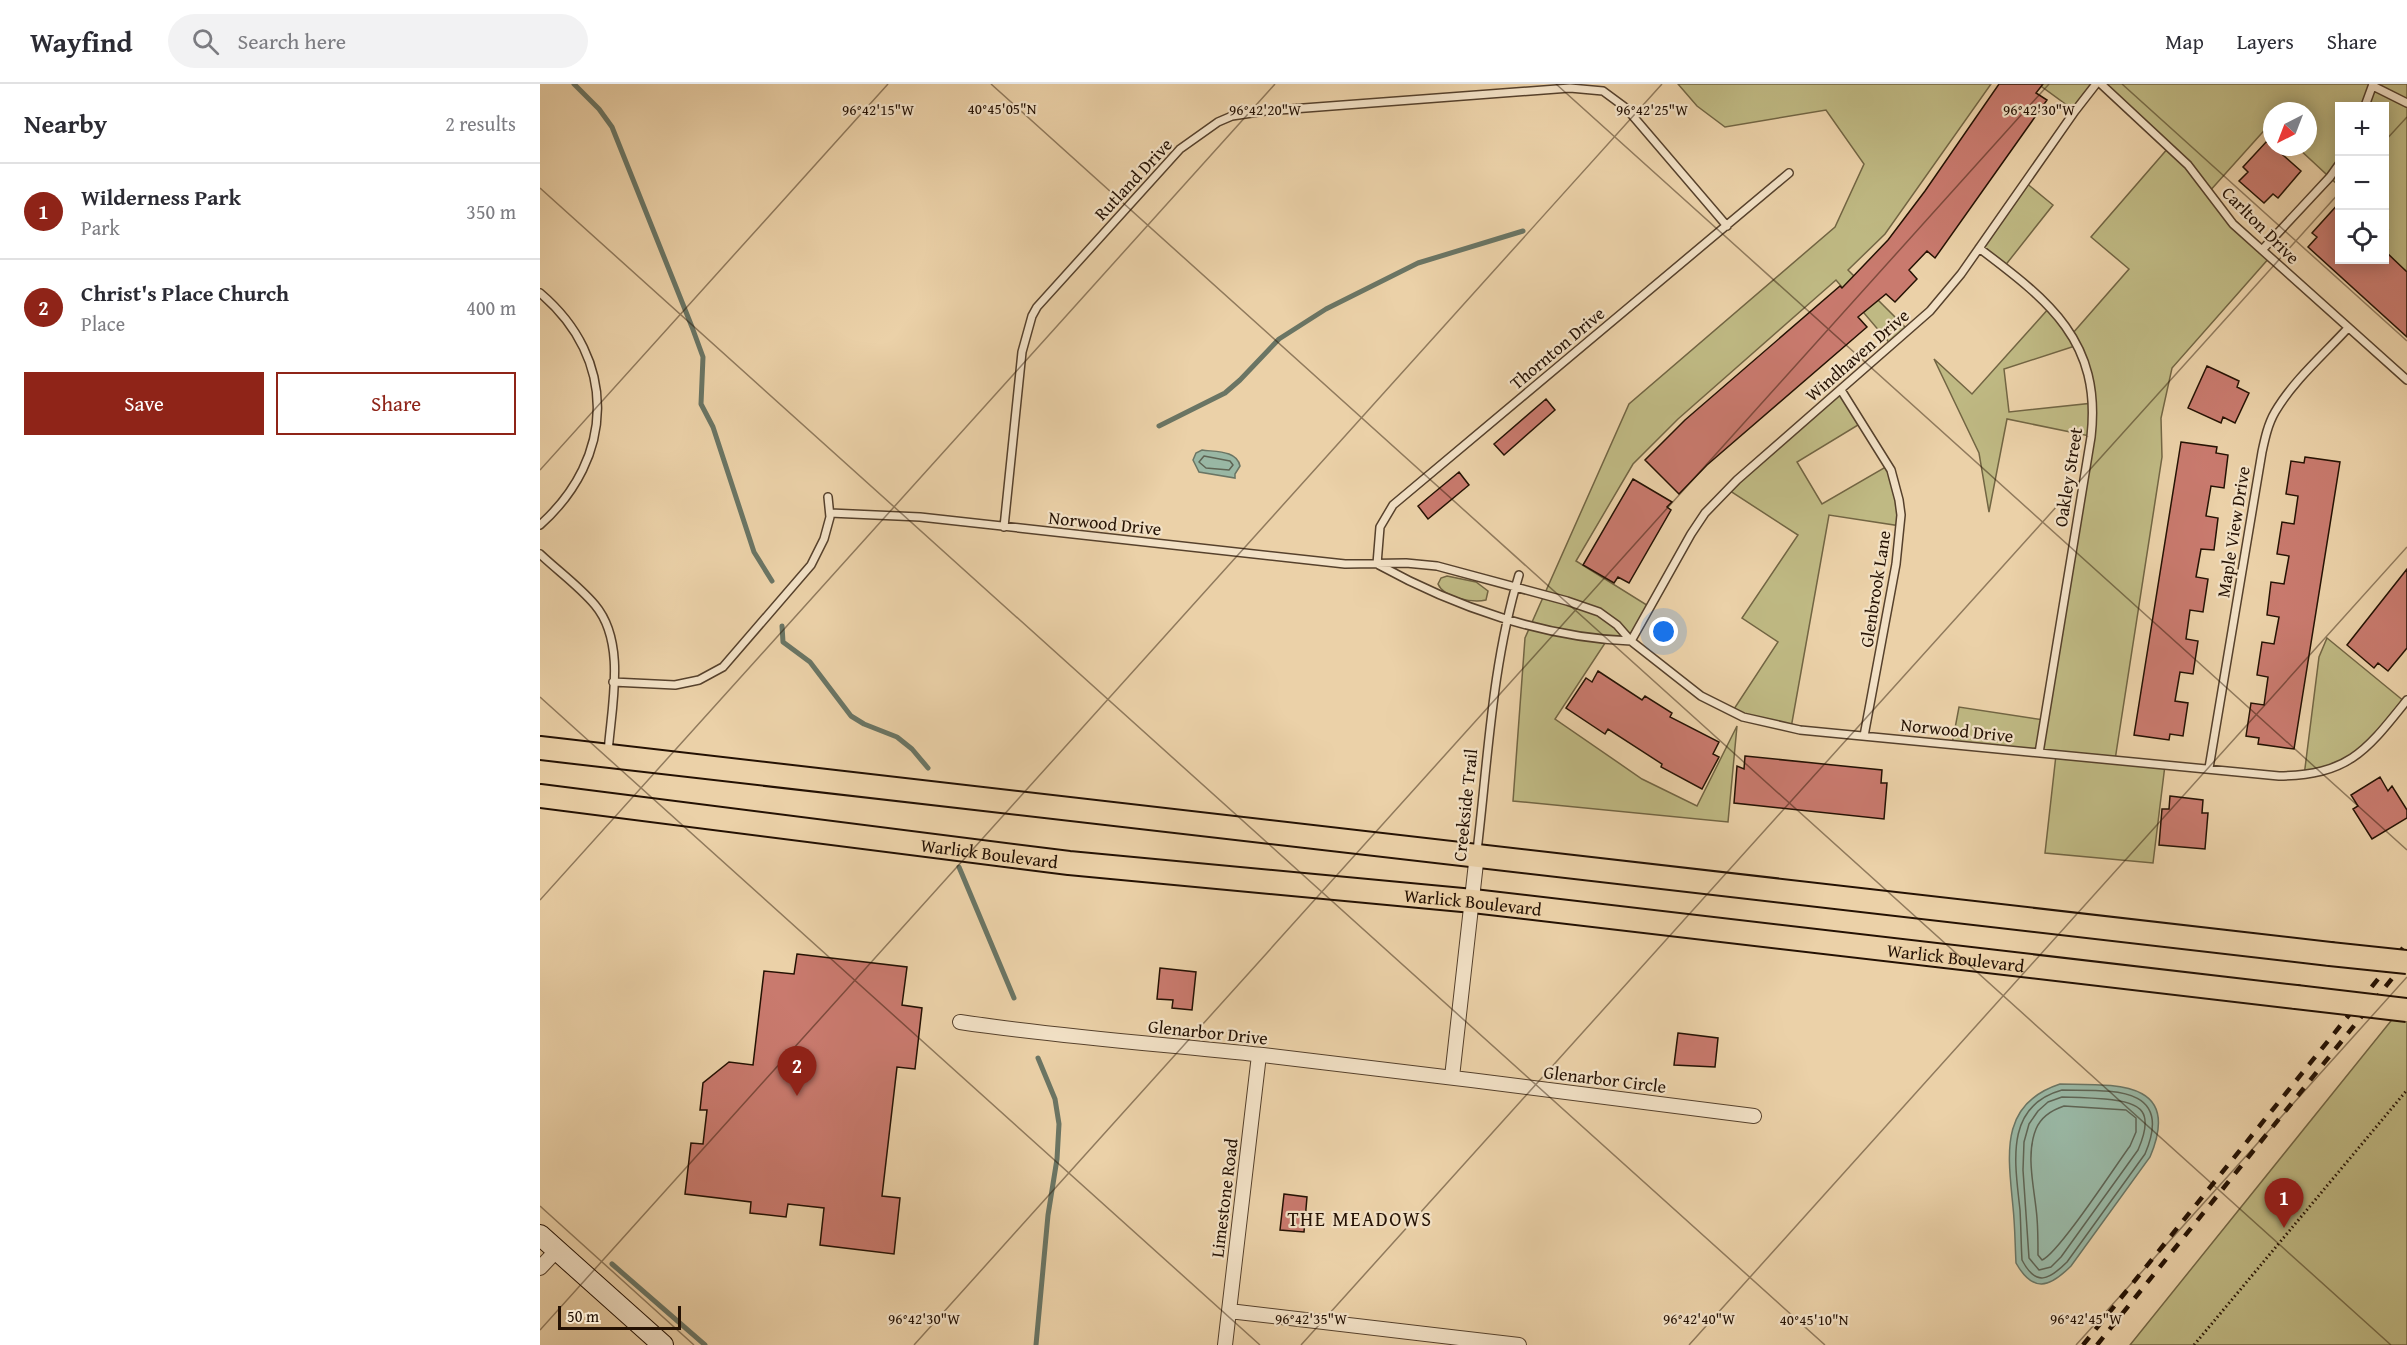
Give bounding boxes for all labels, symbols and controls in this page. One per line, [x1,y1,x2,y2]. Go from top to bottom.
search box [168,14,588,68]
text: Wayfind [30,21,132,62]
icon: search [189,25,222,58]
text: Search here [237,25,346,57]
text: Map [2165,26,2204,57]
text: Layers [2237,26,2294,57]
text: Share [2327,26,2377,57]
text: 40°45'05"N [968,98,1037,119]
text: 96°42'15"W [842,99,914,120]
text: 96°42'20"W [1229,99,1301,120]
text: 96°42'25"W [1616,99,1688,120]
text: 96°42'30"W [2003,99,2075,120]
north arrow [2263,102,2317,156]
map controls [2335,102,2389,264]
button: + [2335,102,2389,156]
text: Nearby [24,104,107,143]
text: 2 results [445,109,516,138]
street label: Rutland Drive [1088,132,1178,226]
button: − [2335,156,2389,210]
street label: Carlton Drive [2216,180,2306,270]
text: Wilderness Park [81,181,241,213]
text: 1 [38,197,49,226]
text: 350 m [466,197,516,226]
button: locate [2335,210,2389,264]
text: Park [81,213,120,242]
text: Christ's Place Church [81,277,289,309]
text: 2 [38,293,49,322]
text: 400 m [466,293,516,322]
street label: Thornton Drive [1504,300,1610,396]
street label: Windhaven Drive [1799,302,1915,408]
text: Place [81,309,125,338]
button: Save [24,372,264,435]
button: Share [276,372,516,435]
street label: Oakley Street [2047,425,2089,529]
street label: Maple View Drive [2209,464,2257,600]
street label: Norwood Drive [1047,504,1163,542]
street label: Glenbrook Lane [1852,529,1898,649]
your location [1649,617,1678,646]
street label: Norwood Drive [1899,711,2015,749]
street label: Creekside Trail [1446,747,1484,863]
street label: Warlick Boulevard [919,831,1060,875]
street label: Warlick Boulevard [1403,881,1544,922]
street label: Warlick Boulevard [1886,936,2026,979]
street label: Glenarbor Drive [1147,1012,1269,1052]
pin: 2 [778,1046,816,1096]
street label: Glenarbor Circle [1542,1058,1668,1100]
street label: Limestone Road [1203,1136,1245,1259]
pin: 1 [2264,1178,2304,1228]
district label: THE MEADOWS [1287,1204,1433,1233]
scale bar [558,1303,681,1330]
text: 50 m [567,1304,599,1328]
text: 96°42'30"W [888,1308,960,1329]
text: 96°42'35"W [1275,1308,1347,1329]
text: 96°42'40"W [1663,1308,1735,1329]
text: 96°42'45"W [2050,1308,2122,1329]
text: 40°45'10"N [1780,1309,1849,1330]

